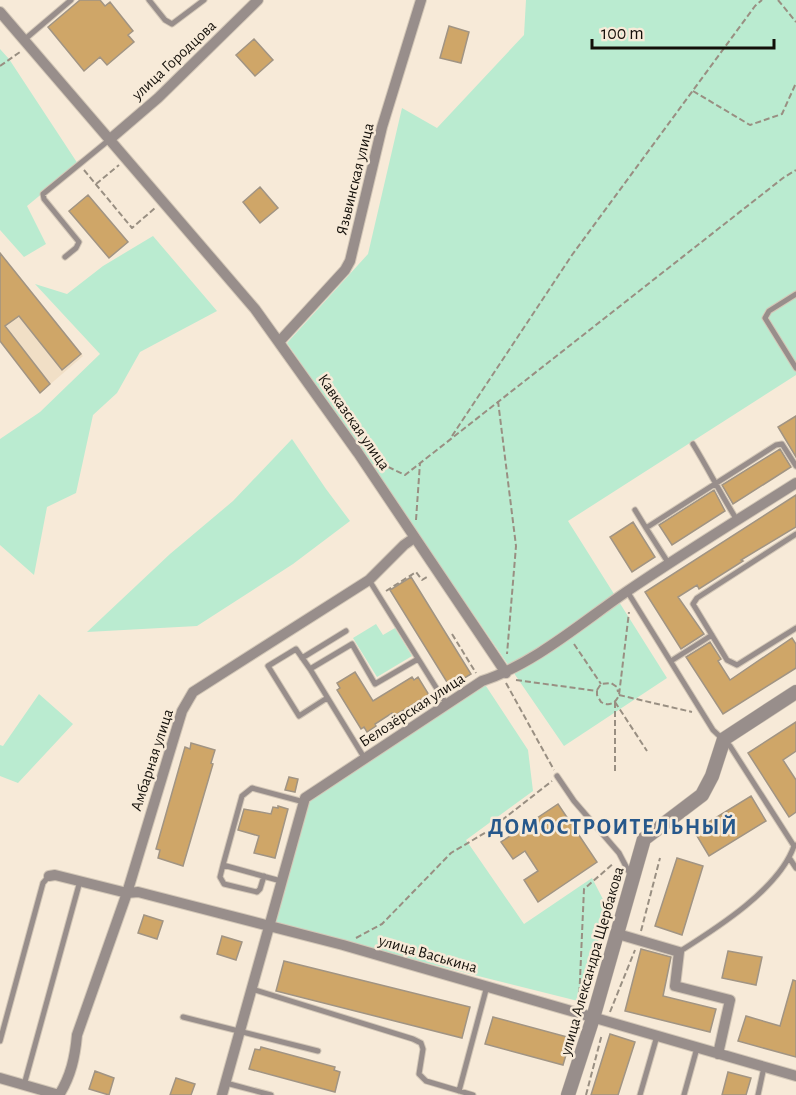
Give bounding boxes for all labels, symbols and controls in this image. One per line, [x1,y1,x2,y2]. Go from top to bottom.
scale bar [592,12,774,50]
street label: улица Городцова [128,17,220,104]
text: 100 m [601,25,644,43]
street label: Язьвинская улица [333,121,378,237]
street label: Кавказская улица [314,371,393,473]
street label: Белозёрская улица [356,670,468,751]
street label: Амбарная улица [128,707,177,813]
district label: ДОМОСТРОИТЕЛЬНЫЙ [488,814,738,838]
street label: улица Александра Щербакова [557,865,628,1058]
street label: улица Васькина [376,932,479,977]

